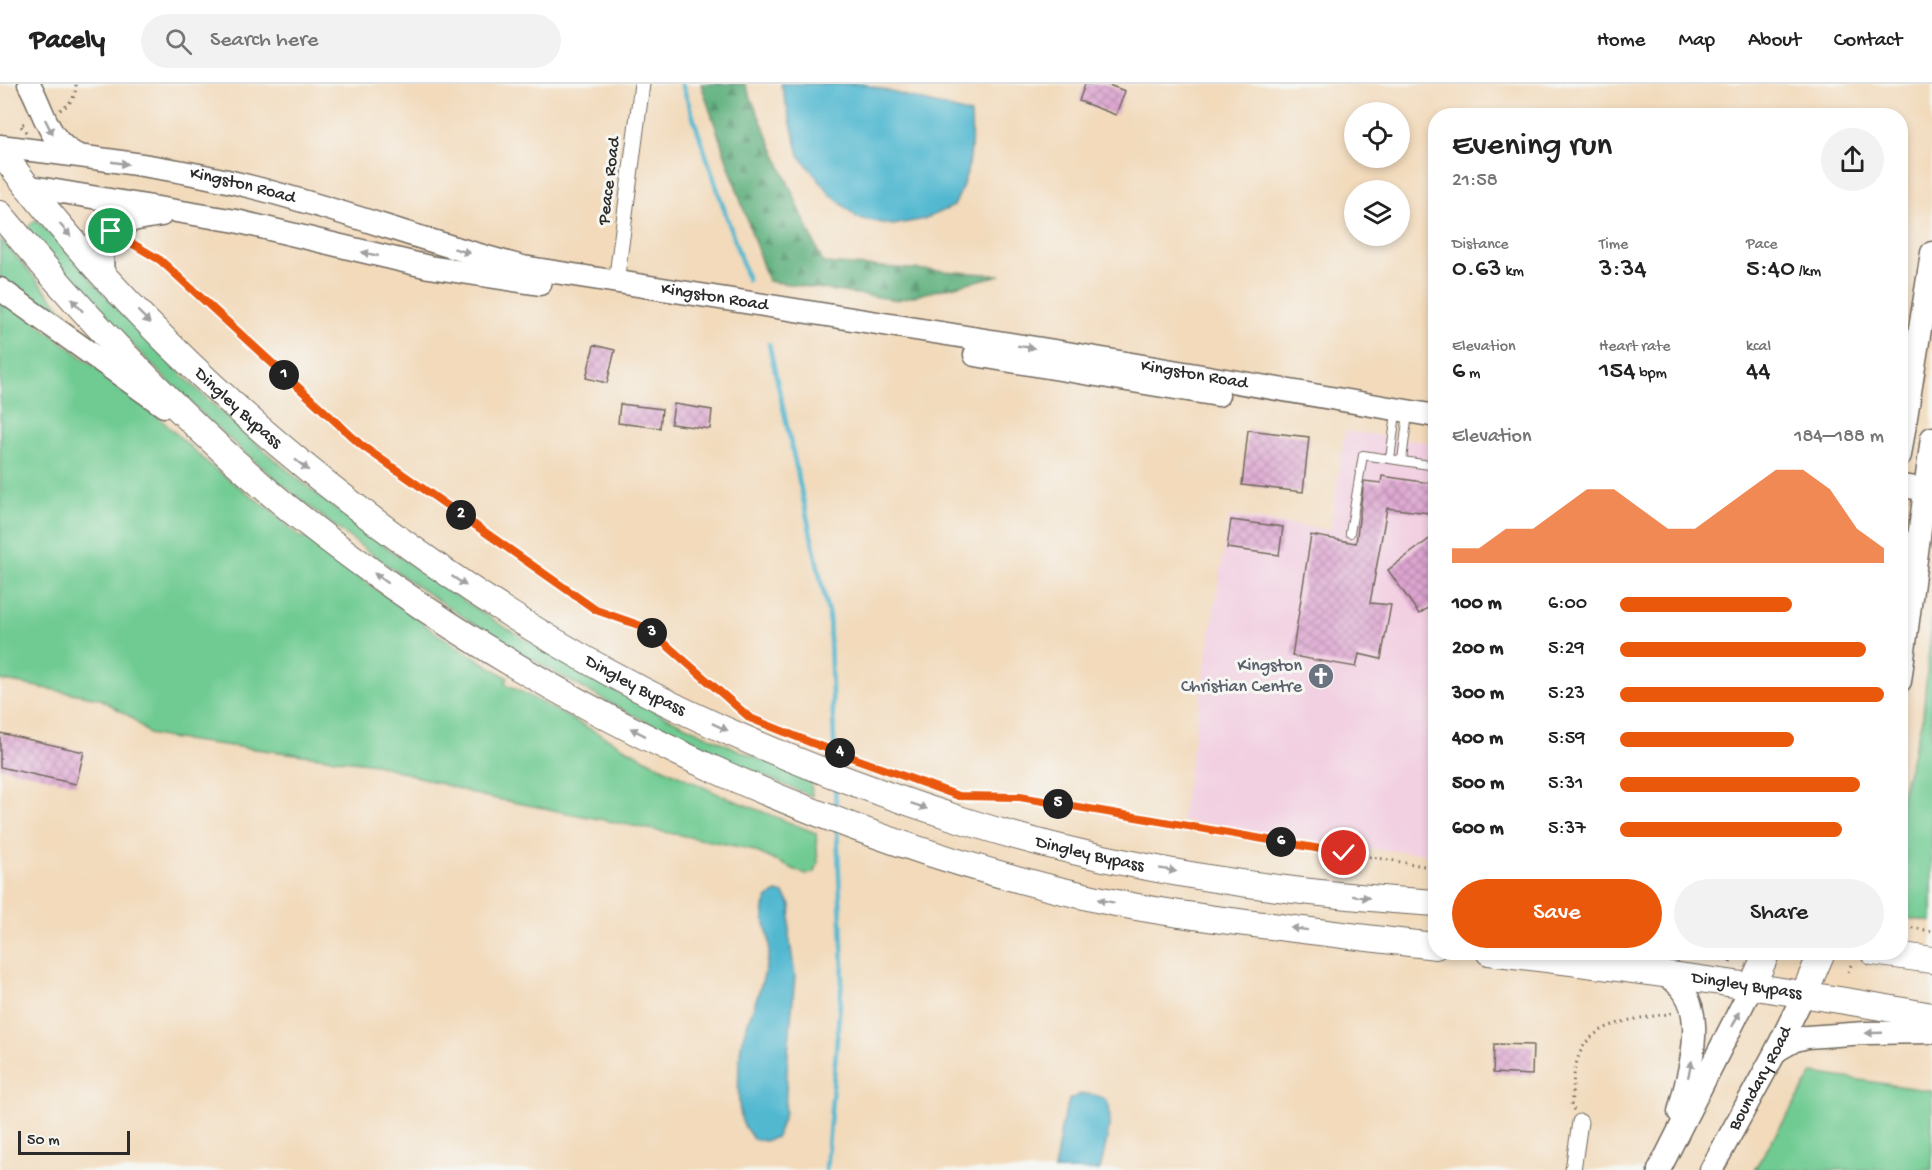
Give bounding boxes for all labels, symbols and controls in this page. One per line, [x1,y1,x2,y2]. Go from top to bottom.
search box [141,14,561,68]
text: Pacely [30,25,105,58]
icon: search [162,25,195,58]
text: Search here [210,28,318,54]
text: Home [1597,29,1645,54]
text: Map [1678,29,1715,54]
text: About [1748,29,1801,54]
text: Contact [1834,29,1902,54]
map controls [1344,102,1410,246]
button: locate [1344,102,1410,168]
one-way arrow [43,118,53,136]
text: Evening run [1452,128,1612,166]
button: share [1821,128,1884,191]
street label: Peace Road [594,135,626,227]
one-way arrow [111,159,130,168]
street label: Kingston Road [188,163,299,209]
text: 21:58 [1452,170,1498,193]
button: layers [1344,180,1410,246]
pin [85,205,136,256]
icon: arrive [94,214,127,247]
one-way arrow [58,222,71,237]
text: Distance [1452,236,1509,255]
text: Time [1599,236,1628,255]
text: Pace [1746,236,1777,255]
one-way arrow [453,247,471,256]
one-way arrow [360,249,379,258]
text: 0.63 [1452,255,1502,286]
text: 3:34 [1599,255,1646,286]
text: 5:40 [1746,255,1795,286]
text: km [1502,263,1524,282]
text: /km [1795,263,1821,282]
street label: Kingston Road [659,278,771,316]
one-way arrow [71,298,84,313]
one-way arrow [137,310,151,324]
text: Elevation [1452,338,1516,357]
text: Heart rate [1599,338,1671,357]
text: kcal [1746,338,1771,357]
one-way arrow [1017,343,1036,352]
street label: Kingston Road [1139,355,1251,394]
text: 6 [1452,357,1465,388]
text: 154 [1599,357,1635,388]
text: 44 [1746,357,1771,388]
pin: 1 [269,360,299,390]
street label: Dingley Bypass [189,363,287,454]
text: 1 [281,365,287,384]
text: m [1465,365,1480,384]
text: bpm [1635,365,1667,384]
text: Elevation [1452,426,1532,449]
text: 184–188 m [1794,426,1884,449]
one-way arrow [294,458,310,471]
pin: 2 [446,500,476,530]
text: 2 [457,505,465,524]
one-way arrow [374,572,390,584]
one-way arrow [450,575,467,586]
text: 100 m [1452,593,1502,616]
text: 6:00 [1548,593,1587,616]
pin: 3 [637,618,667,648]
text: 3 [648,623,656,642]
text: 200 m [1452,638,1503,661]
text: 5:29 [1548,638,1585,661]
street label: Dingley Bypass [580,650,690,721]
place label: Kingston Christian Centre [1181,656,1303,698]
church icon: Kingston Christian Centre [1306,661,1336,691]
text: 300 m [1452,683,1504,706]
text: 5:23 [1548,683,1585,706]
one-way arrow [711,723,728,732]
one-way arrow [629,728,647,738]
text: 400 m [1452,728,1503,751]
text: 5:59 [1548,728,1585,751]
pin: 4 [825,738,855,768]
text: 4 [836,743,844,762]
text: 500 m [1452,773,1504,796]
text: 5:31 [1548,773,1583,796]
pin: 5 [1043,789,1073,819]
text: 5 [1054,794,1062,813]
one-way arrow [910,801,928,811]
text: 600 m [1452,818,1504,841]
text: 5:37 [1548,818,1586,841]
pin: 6 [1266,827,1296,857]
pin [1318,827,1369,878]
street label: Dingley Bypass [1032,831,1147,877]
text: 6 [1277,832,1285,851]
icon: check [1327,836,1360,869]
one-way arrow [1159,866,1178,875]
button: Save [1452,879,1662,948]
button: Share [1674,879,1884,948]
one-way arrow [1352,892,1371,902]
one-way arrow [1097,895,1116,905]
one-way arrow [1289,925,1308,934]
street label: Dingley Bypass [1689,967,1805,1005]
one-way arrow [1732,1011,1741,1028]
street label: Boundary Road [1724,1022,1797,1135]
one-way arrow [1864,1028,1883,1037]
one-way arrow [1685,1059,1695,1078]
scale bar [18,1128,130,1156]
text: 50 m [27,1132,60,1151]

